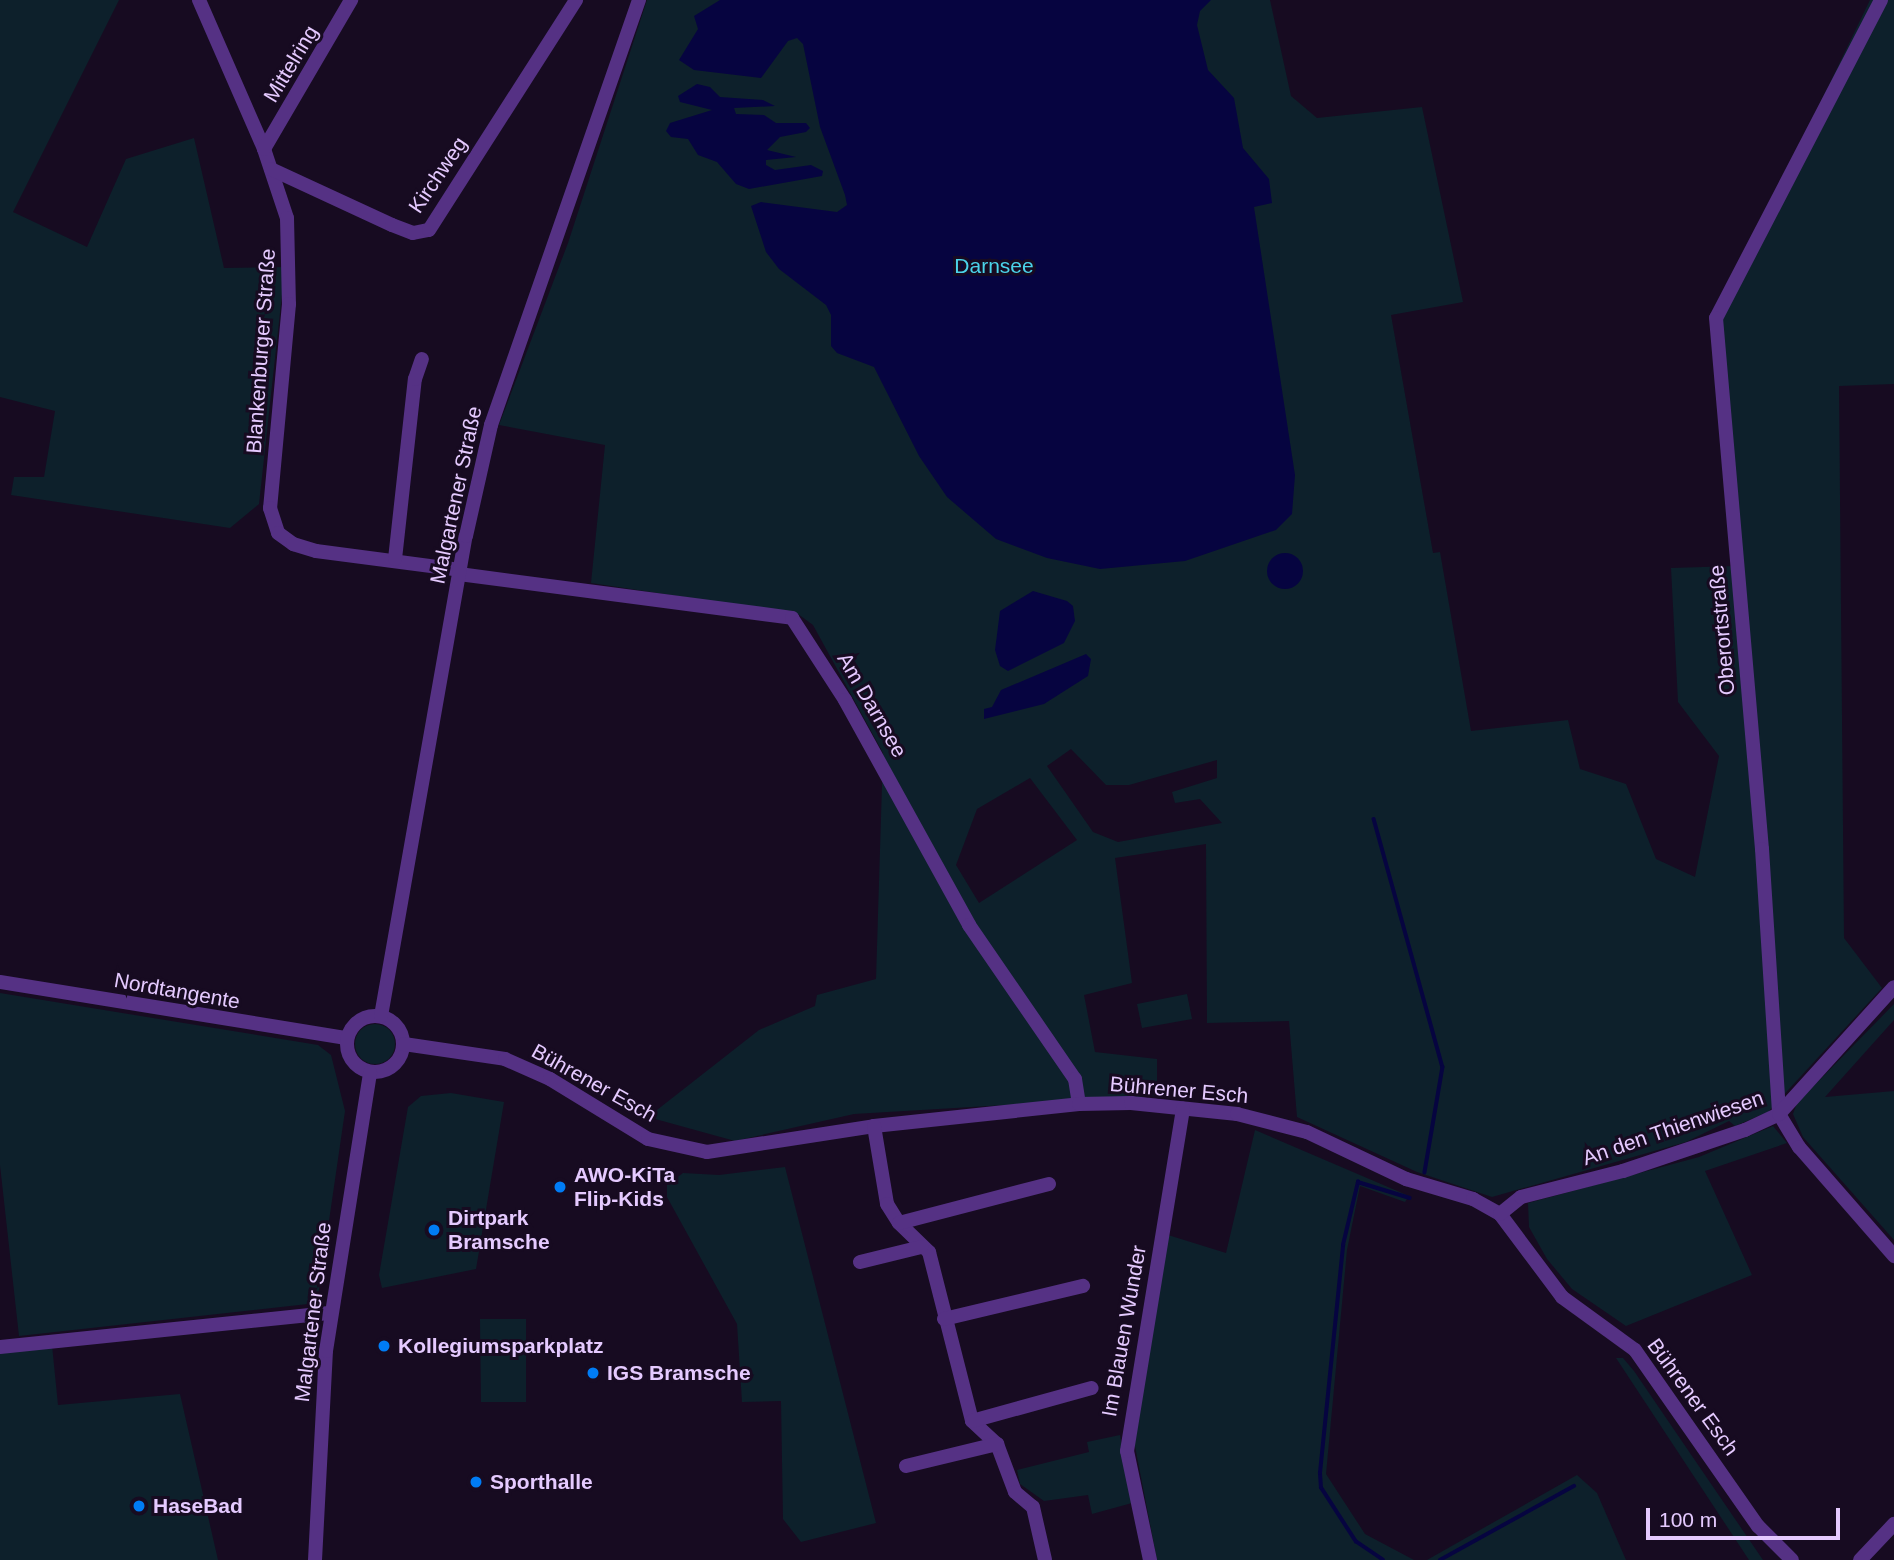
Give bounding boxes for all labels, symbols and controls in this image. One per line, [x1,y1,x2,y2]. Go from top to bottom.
street label: Mittelring [258,21,324,107]
street label: Kirchweg [403,132,473,218]
street label: Blankenburger Straße [241,248,281,454]
park label: Darnsee [954,253,1034,279]
street label: Malgartener Straße [425,404,487,586]
street label: Oberortstraße [1704,564,1740,696]
street label: Am Darnsee [832,648,912,762]
street label: Nordtangente [112,968,242,1014]
street label: Bührener Esch [527,1038,661,1128]
street label: Bührener Esch [1109,1071,1249,1109]
street label: An den Thienwiesen [1579,1085,1767,1171]
place label: AWO-KiTa Flip-Kids [574,1162,675,1212]
marker: AWO-KiTa Flip-Kids [552,1179,568,1195]
place label: Dirtpark Bramsche [448,1205,550,1255]
street label: Malgartener Straße [289,1221,337,1403]
marker: Dirtpark Bramsche [426,1222,442,1238]
street label: Im Blauen Wunder [1097,1243,1151,1419]
place label: Kollegiumsparkplatz [398,1333,603,1359]
street label: Bührener Esch [1642,1333,1744,1461]
marker: Kollegiumsparkplatz [376,1338,392,1354]
place label: IGS Bramsche [607,1360,751,1386]
marker: IGS Bramsche [585,1365,601,1381]
place label: Sporthalle [490,1469,593,1495]
marker: Sporthalle [468,1474,484,1490]
place label: HaseBad [153,1493,243,1519]
scale bar [1649,1494,1843,1538]
marker: HaseBad [131,1498,147,1514]
text: 100 m [1659,1508,1717,1531]

